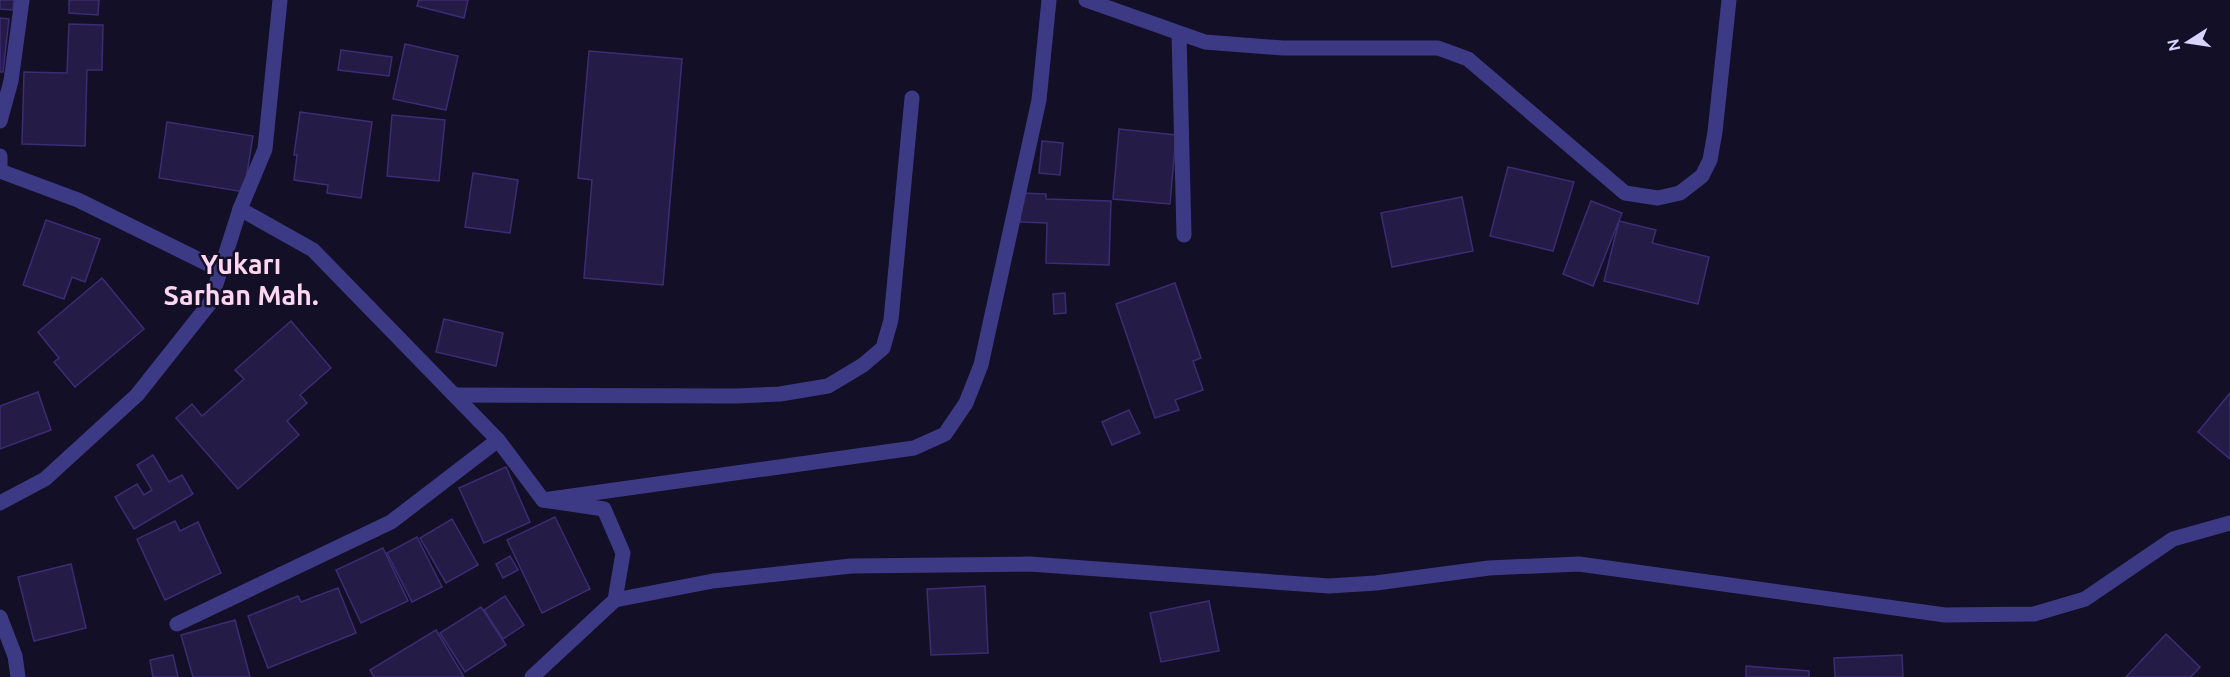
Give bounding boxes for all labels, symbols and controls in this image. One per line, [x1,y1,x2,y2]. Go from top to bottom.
north arrow [2158,12,2218,72]
text: N [2163,37,2183,53]
district label: Yukarı Sarhan Mah. [163,249,319,310]

